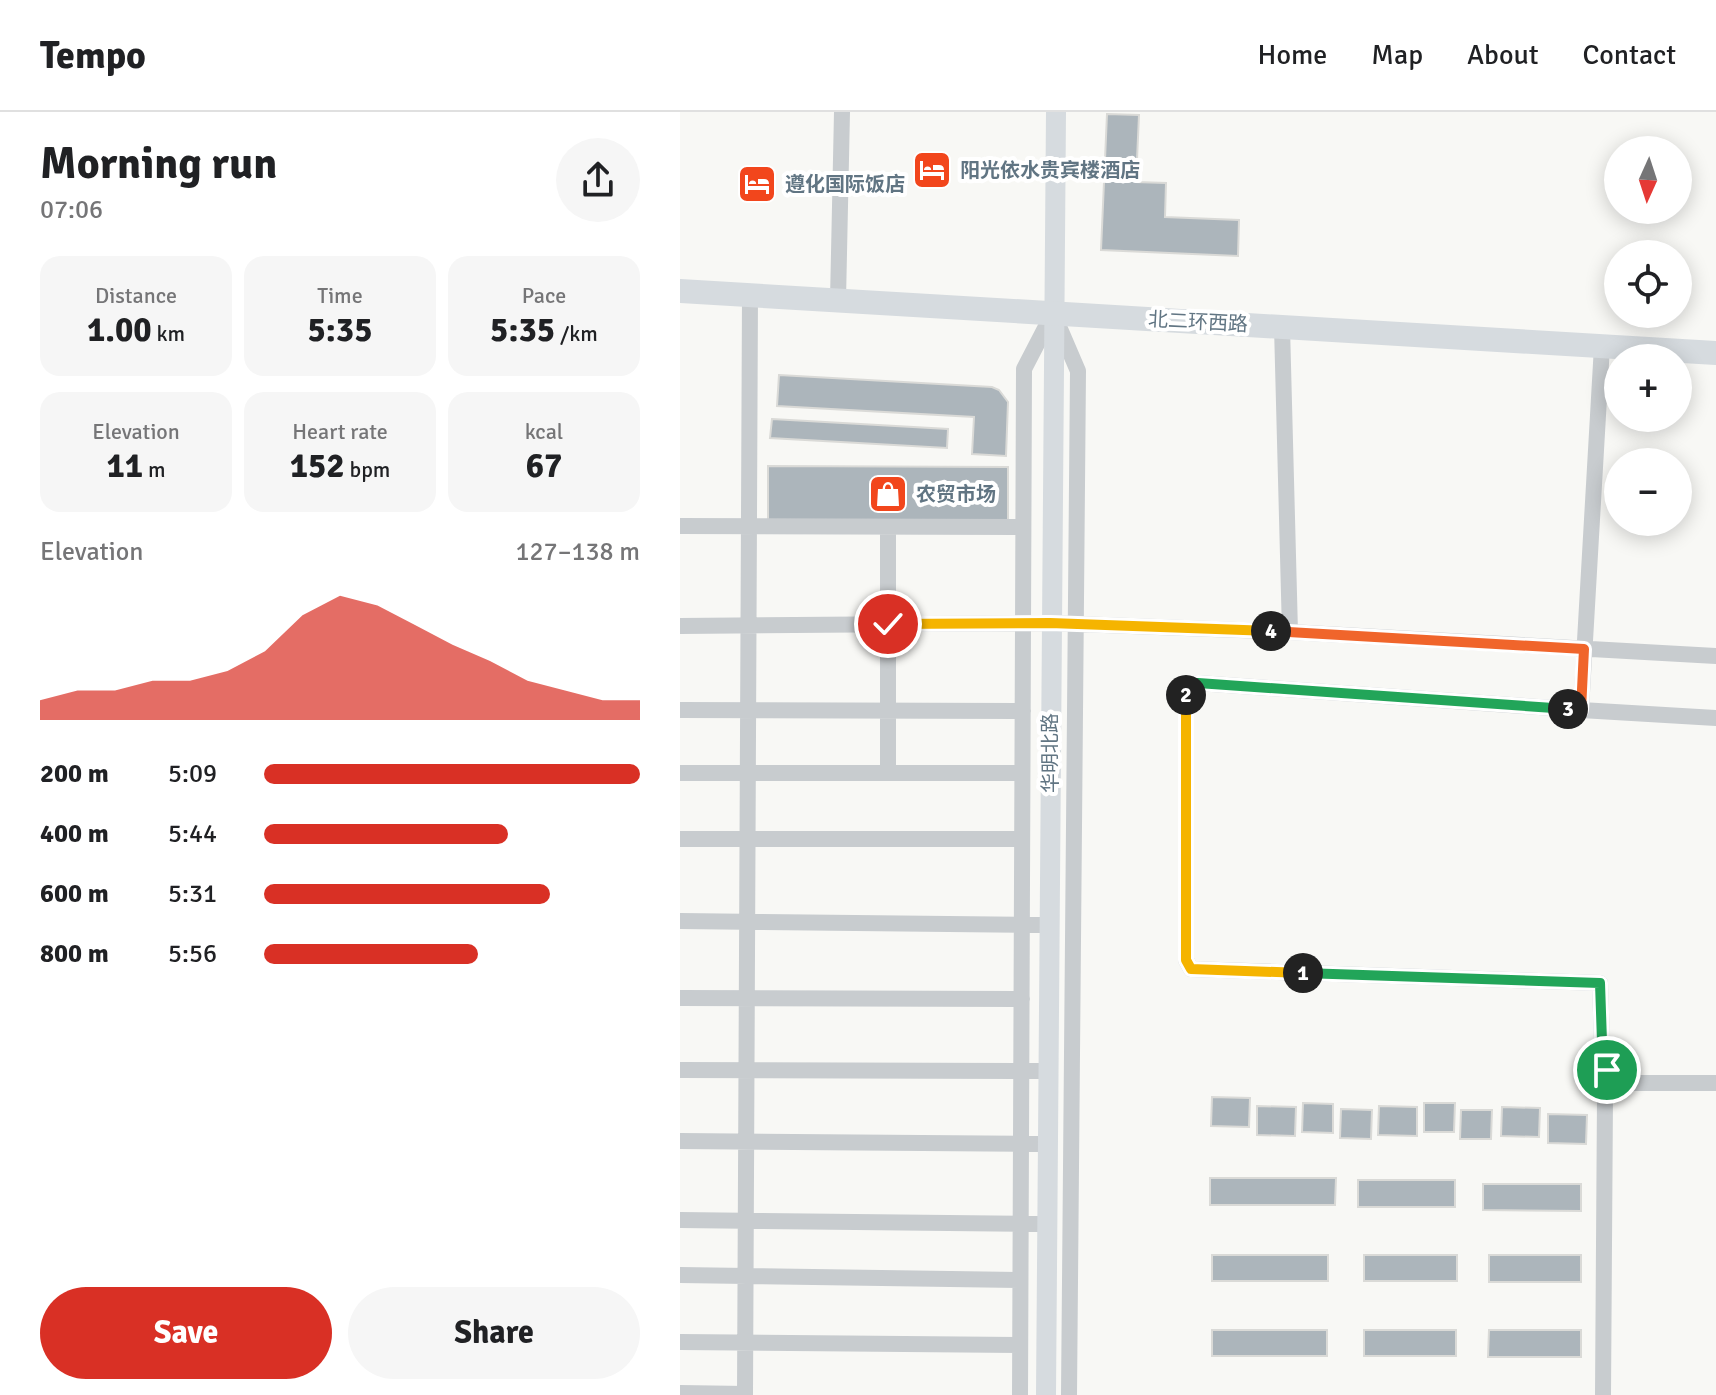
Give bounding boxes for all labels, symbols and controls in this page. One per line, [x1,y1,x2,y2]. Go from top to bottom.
text: Tempo [40,32,146,79]
text: Home [1258,38,1327,72]
text: Map [1371,38,1423,72]
text: About [1467,38,1539,72]
text: Contact [1583,38,1676,72]
north arrow [1604,136,1692,224]
map controls [1604,136,1692,536]
text: Morning run [40,137,277,191]
button: share [556,138,640,222]
hotel icon: 阳光依水贵宾楼酒店 [911,149,953,191]
place label: 阳光依水贵宾楼酒店 [960,158,1140,183]
hotel icon: 遵化国际饭店 [736,163,778,205]
place label: 遵化国际饭店 [785,172,905,197]
text: 07:06 [40,194,103,226]
button: locate [1604,240,1692,328]
text: Distance [95,282,177,309]
text: Time [317,282,363,309]
text: Pace [522,282,566,309]
street label: 北二环西路 [1147,307,1249,337]
text: 1.00 [87,309,152,351]
text: 5:35 [307,309,373,351]
text: 5:35 [490,309,555,351]
text: km [152,320,185,347]
text: /km [555,320,598,347]
button: + [1604,344,1692,432]
text: Elevation [92,418,180,445]
text: Heart rate [292,418,388,445]
text: kcal [525,418,563,445]
text: 11 [106,445,143,487]
text: 152 [290,445,345,487]
text: 67 [526,445,562,487]
button: − [1604,448,1692,536]
text: m [143,456,166,483]
text: bpm [345,456,390,483]
shop icon: 农贸市场 [867,473,909,515]
place label: 农贸市场 [916,482,996,507]
text: Elevation [40,536,144,568]
text: 127–138 m [516,536,640,568]
pin [854,590,922,658]
icon: check [866,602,910,646]
pin: 4 [1251,611,1291,651]
text: 4 [1265,617,1277,644]
pin: 2 [1166,675,1206,715]
text: 2 [1180,681,1192,708]
pin: 3 [1548,689,1588,729]
text: 3 [1562,695,1574,722]
street label: 华明北路 [1038,713,1063,793]
text: 200 m [40,758,109,790]
text: 5:09 [168,758,217,790]
text: 400 m [40,818,109,850]
text: 5:44 [168,818,217,850]
text: 600 m [40,878,109,910]
text: 5:31 [168,878,217,910]
text: 800 m [40,938,109,970]
text: 5:56 [168,938,217,970]
pin: 1 [1283,953,1323,993]
text: 1 [1297,959,1309,986]
pin [1573,1036,1641,1104]
icon: arrive [1585,1048,1629,1092]
button: Save [40,1287,332,1379]
button: Share [348,1287,640,1379]

